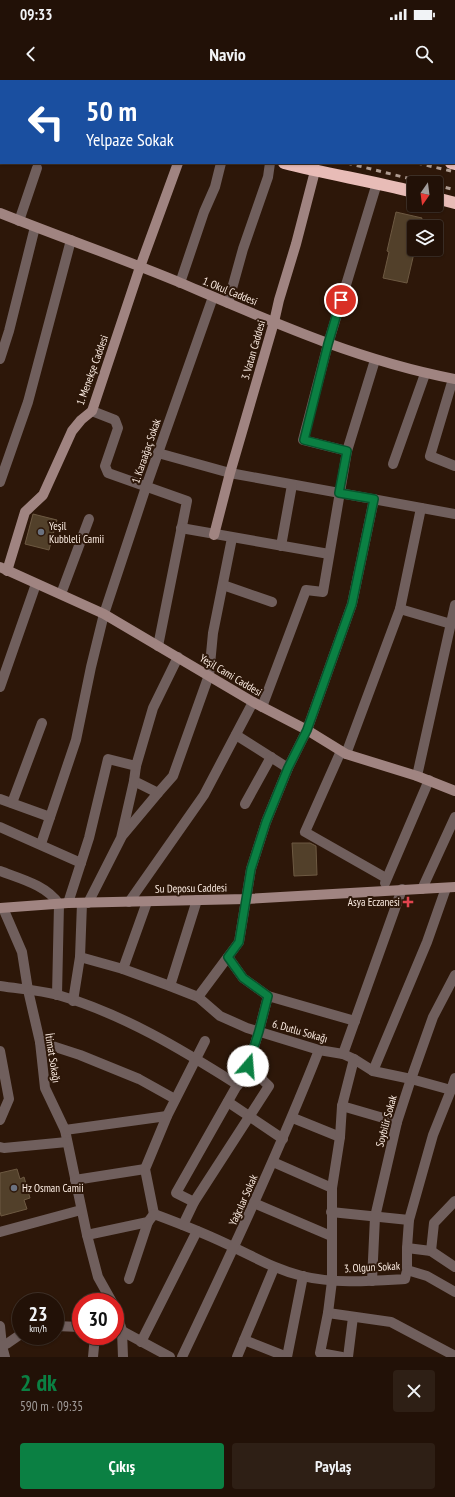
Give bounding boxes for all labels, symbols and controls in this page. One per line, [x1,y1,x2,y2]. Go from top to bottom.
text: 09:33 [20,5,52,24]
icon: back [20,43,42,65]
text: Navio [209,43,246,66]
icon: search [413,43,435,65]
text: 50 m [86,92,137,129]
icon: left [20,96,72,148]
text: Yelpaze Sokak [86,128,174,151]
north arrow [407,176,443,212]
map controls [407,176,443,256]
button: layers [407,220,443,256]
street label: 1. Okul Caddesi [201,274,259,308]
pin [324,283,358,317]
icon: arrive [330,289,352,311]
street label: 3. Vatan Caddesi [238,319,268,381]
street label: 1. Menekşe Caddesi [73,333,111,407]
street label: 1. Karaağaç Sokak [128,416,164,485]
place label: Yeşil Kubbleli Camii [49,519,104,546]
marker: Yeşil Kubbleli Camii [36,527,46,537]
street label: Yeşil Cami Caddesi [197,651,265,699]
street label: Su Deposu Caddesi [155,880,227,896]
place label: Asya Eczanesi [348,895,400,909]
marker: Asya Eczanesi [403,897,413,907]
street label: 6. Dutlu Sokağı [271,1016,329,1046]
street label: İtimat Sokağı [42,1032,64,1084]
position arrow [227,1045,269,1087]
street label: Soybilir Sokak [372,1093,400,1149]
street label: Yağcılar Sokak [226,1172,261,1228]
place label: Hz Osman Camii [22,1181,84,1195]
marker: Hz Osman Camii [9,1183,19,1193]
street label: 3. Olgun Sokak [344,1259,401,1275]
speed limit sign: 30 [72,1293,124,1345]
text: 23 [28,1301,48,1327]
text: km/h [29,1322,47,1335]
text: 2 dk [20,1367,57,1398]
button: close [393,1370,435,1412]
text: 590 m · 09:35 [20,1398,83,1415]
button: Çıkış [20,1443,224,1489]
button: Paylaş [232,1443,435,1489]

